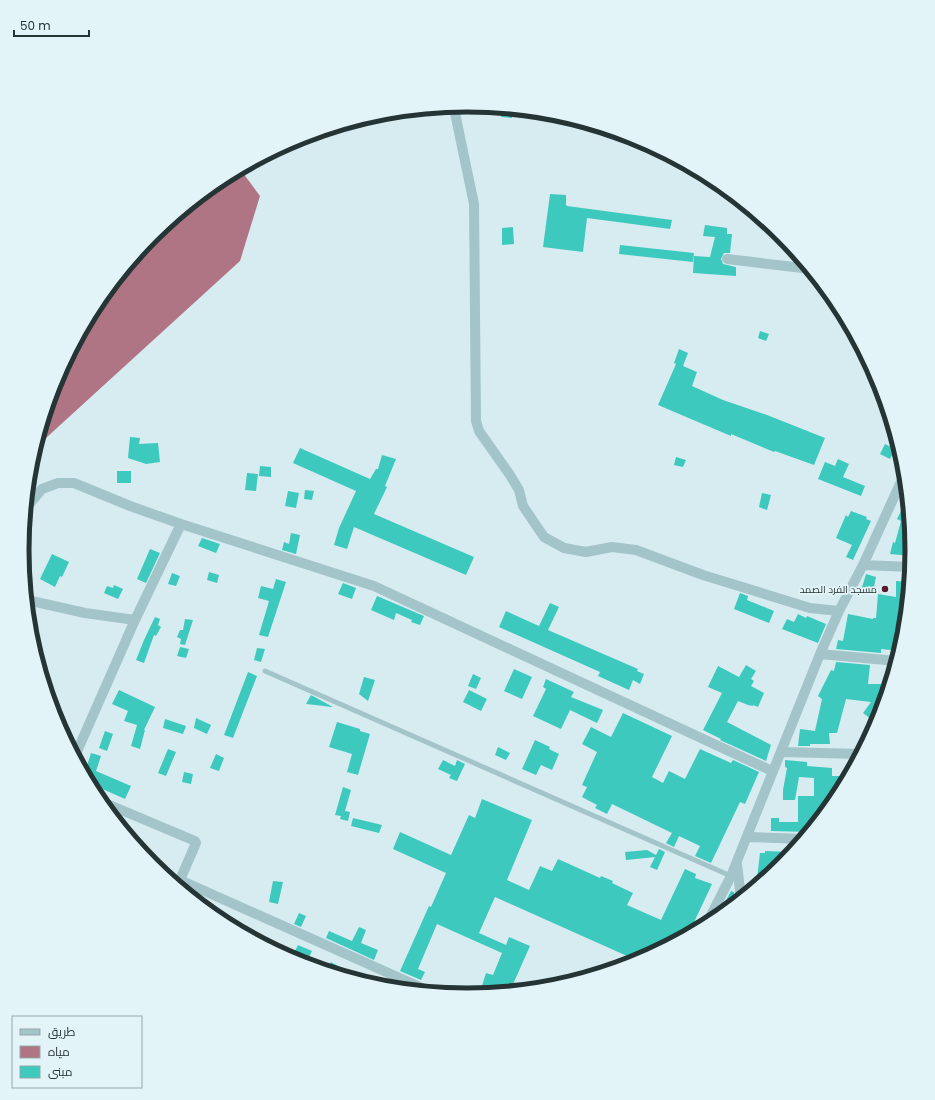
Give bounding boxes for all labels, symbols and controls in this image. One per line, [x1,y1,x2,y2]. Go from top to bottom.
scale bar [14,12,89,38]
text: 50 m [20,17,51,34]
place label: مسجد الفرد الصمد [800,582,877,597]
marker: مسجد الفرد الصمد [880,584,890,594]
legend [12,1016,142,1088]
text: طريق [48,1023,76,1040]
text: مياه [48,1043,70,1060]
text: مبنى [48,1063,73,1080]

